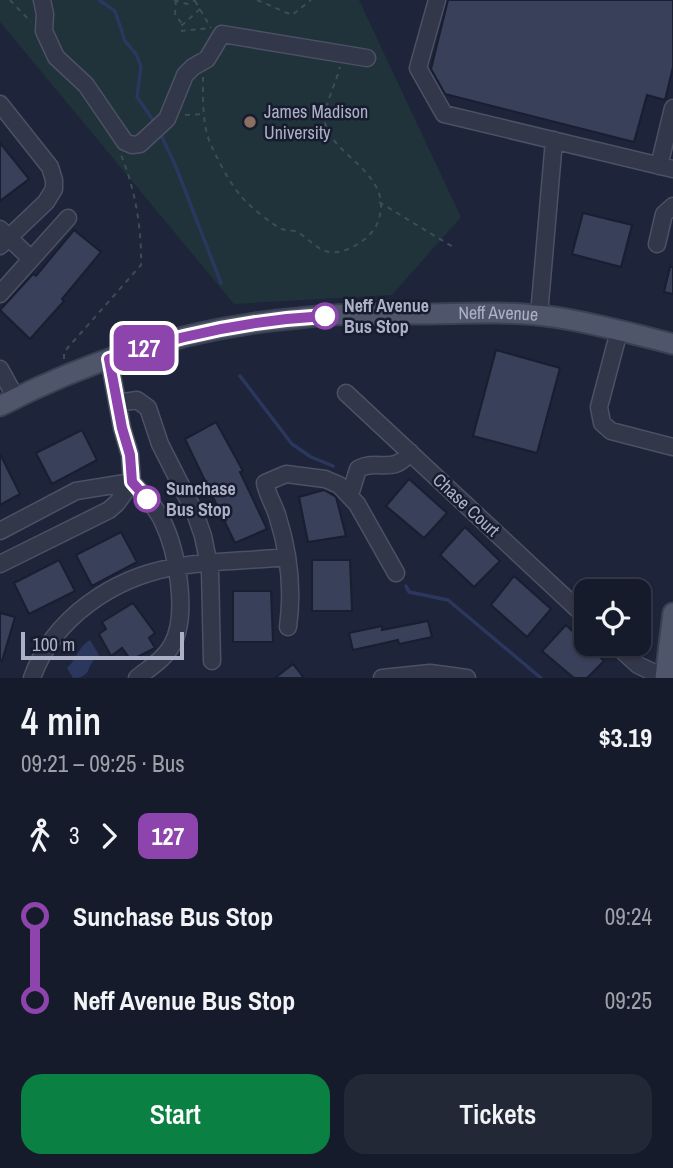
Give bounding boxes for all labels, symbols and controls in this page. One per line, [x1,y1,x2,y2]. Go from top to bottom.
place label: James Madison University [264,99,368,145]
marker: James Madison University [242,114,258,130]
place label: Neff Avenue Bus Stop [344,293,429,339]
street label: Neff Avenue [458,300,539,327]
marker: Neff Avenue Bus Stop [312,303,338,329]
line badge: 127 [104,325,184,371]
text: 127 [128,332,160,364]
street label: Chase Court [428,467,505,542]
place label: Sunchase Bus Stop [166,476,236,522]
marker: Sunchase Bus Stop [134,486,160,512]
map controls [574,579,651,656]
button: locate [574,579,651,656]
scale bar [21,629,184,661]
text: 100 m [32,631,75,657]
text: 4 min [21,696,101,747]
text: $3.19 [599,720,652,755]
text: 09:21 – 09:25 · Bus [21,748,185,779]
icon: walk [21,817,59,855]
icon: forward [90,817,128,855]
text: 3 [69,820,80,851]
text: 127 [152,820,184,852]
text: Sunchase Bus Stop [73,899,273,934]
text: 09:24 [605,901,652,932]
text: Neff Avenue Bus Stop [73,983,295,1018]
text: 09:25 [605,985,652,1016]
button: Start [21,1074,330,1154]
button: Tickets [344,1074,652,1154]

